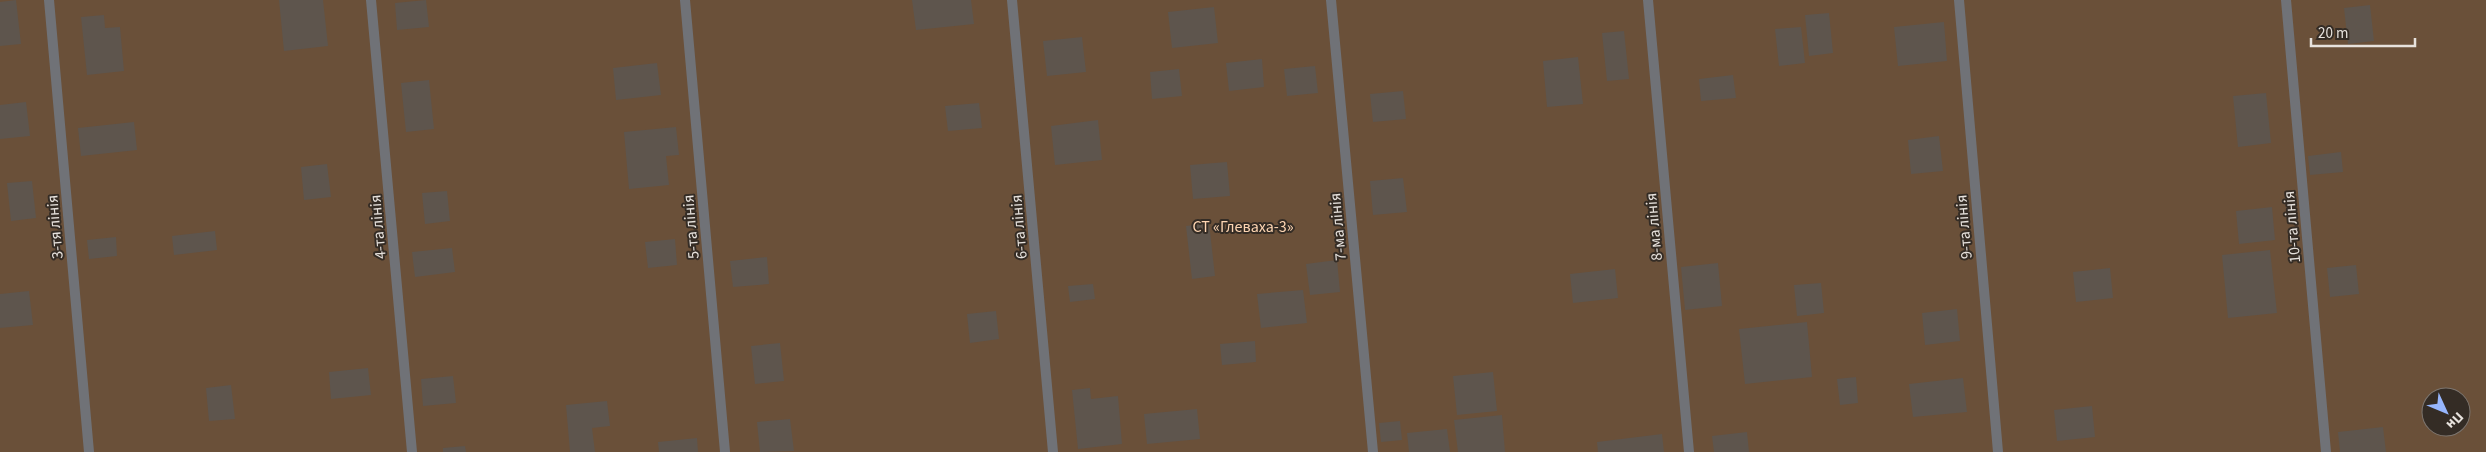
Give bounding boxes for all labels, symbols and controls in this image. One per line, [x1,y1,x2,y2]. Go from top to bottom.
scale bar [2311,15,2415,47]
text: 20 m [2318,23,2348,44]
street label: 10-та лінія [2278,190,2306,264]
street label: 7-ма лінія [1324,192,1352,262]
street label: 8-ма лінія [1640,192,1668,262]
street label: 3-тя лінія [41,194,69,260]
street label: 4-та лінія [364,194,392,260]
street label: 5-та лінія [677,194,705,260]
street label: 6-та лінія [1005,194,1033,260]
street label: 9-та лінія [1950,194,1978,260]
park label: СТ «Глеваха-3» [1192,216,1294,238]
north arrow [2421,387,2471,437]
text: Пн [2441,407,2468,434]

